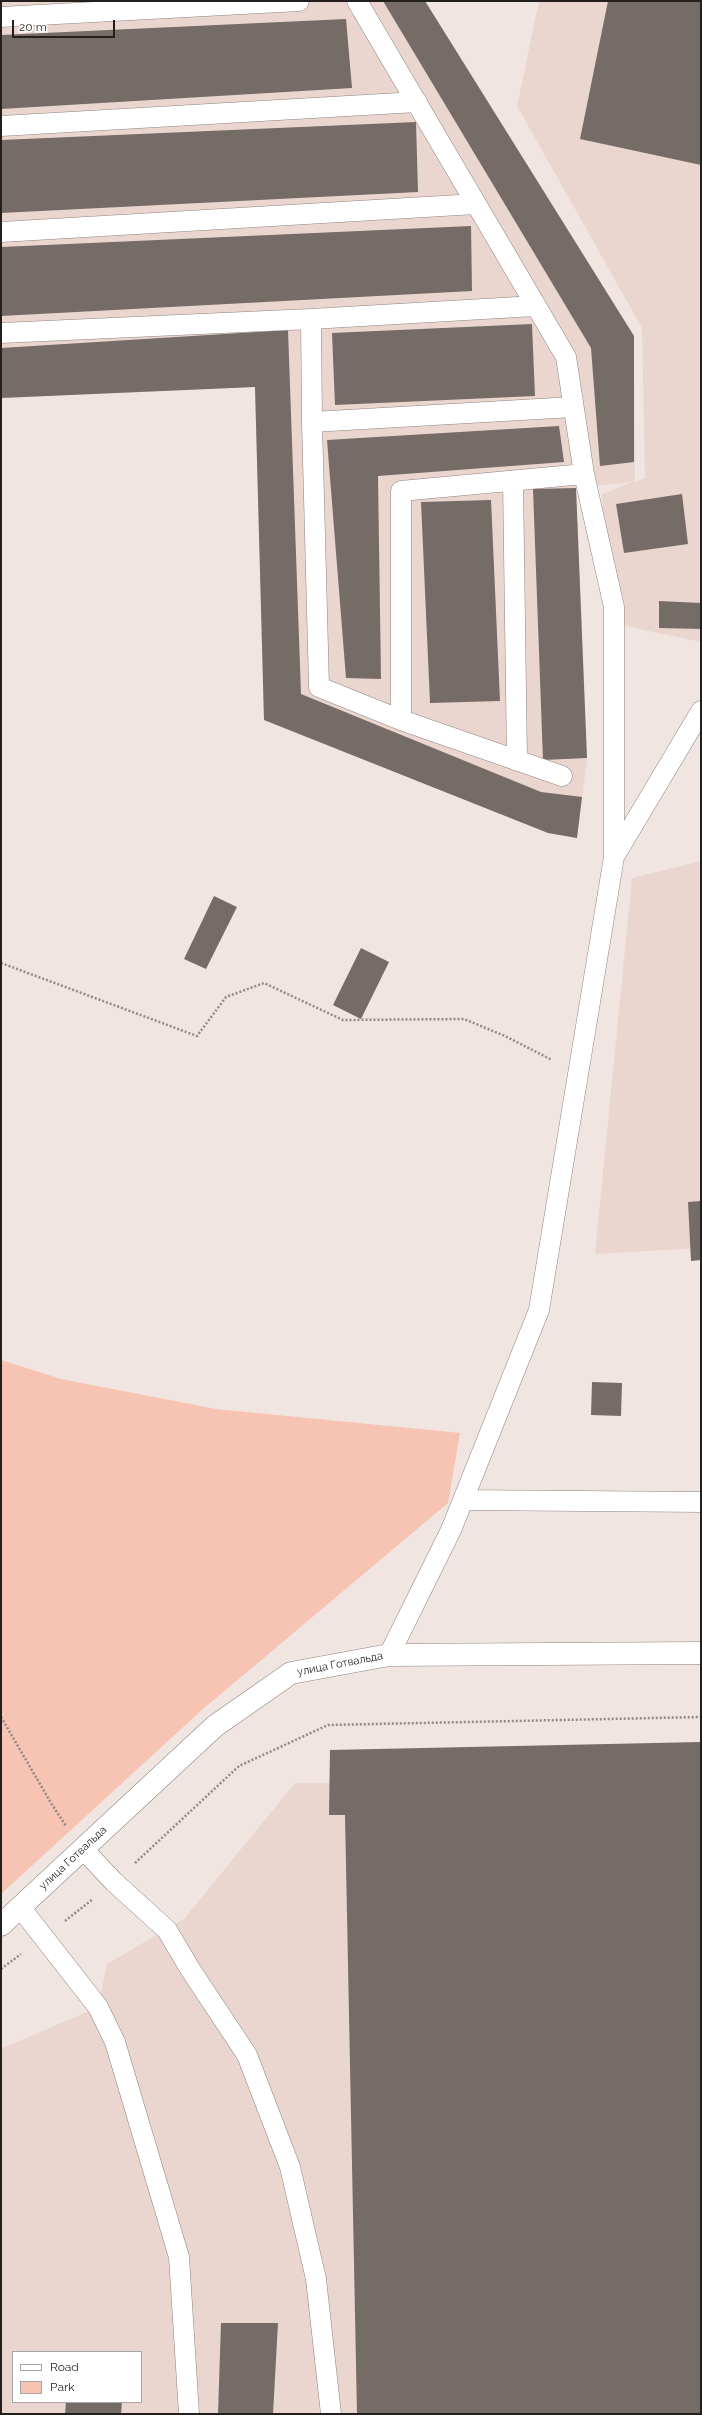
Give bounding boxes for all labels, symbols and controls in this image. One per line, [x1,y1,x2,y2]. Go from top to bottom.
scale bar [14,12,117,38]
text: 20 m [19,20,47,34]
street label: улица Готвальда [296,1649,384,1679]
street label: улица Готвальда [37,1823,109,1893]
legend [12,2351,142,2403]
text: Road [50,2360,79,2374]
text: Park [50,2380,75,2394]

